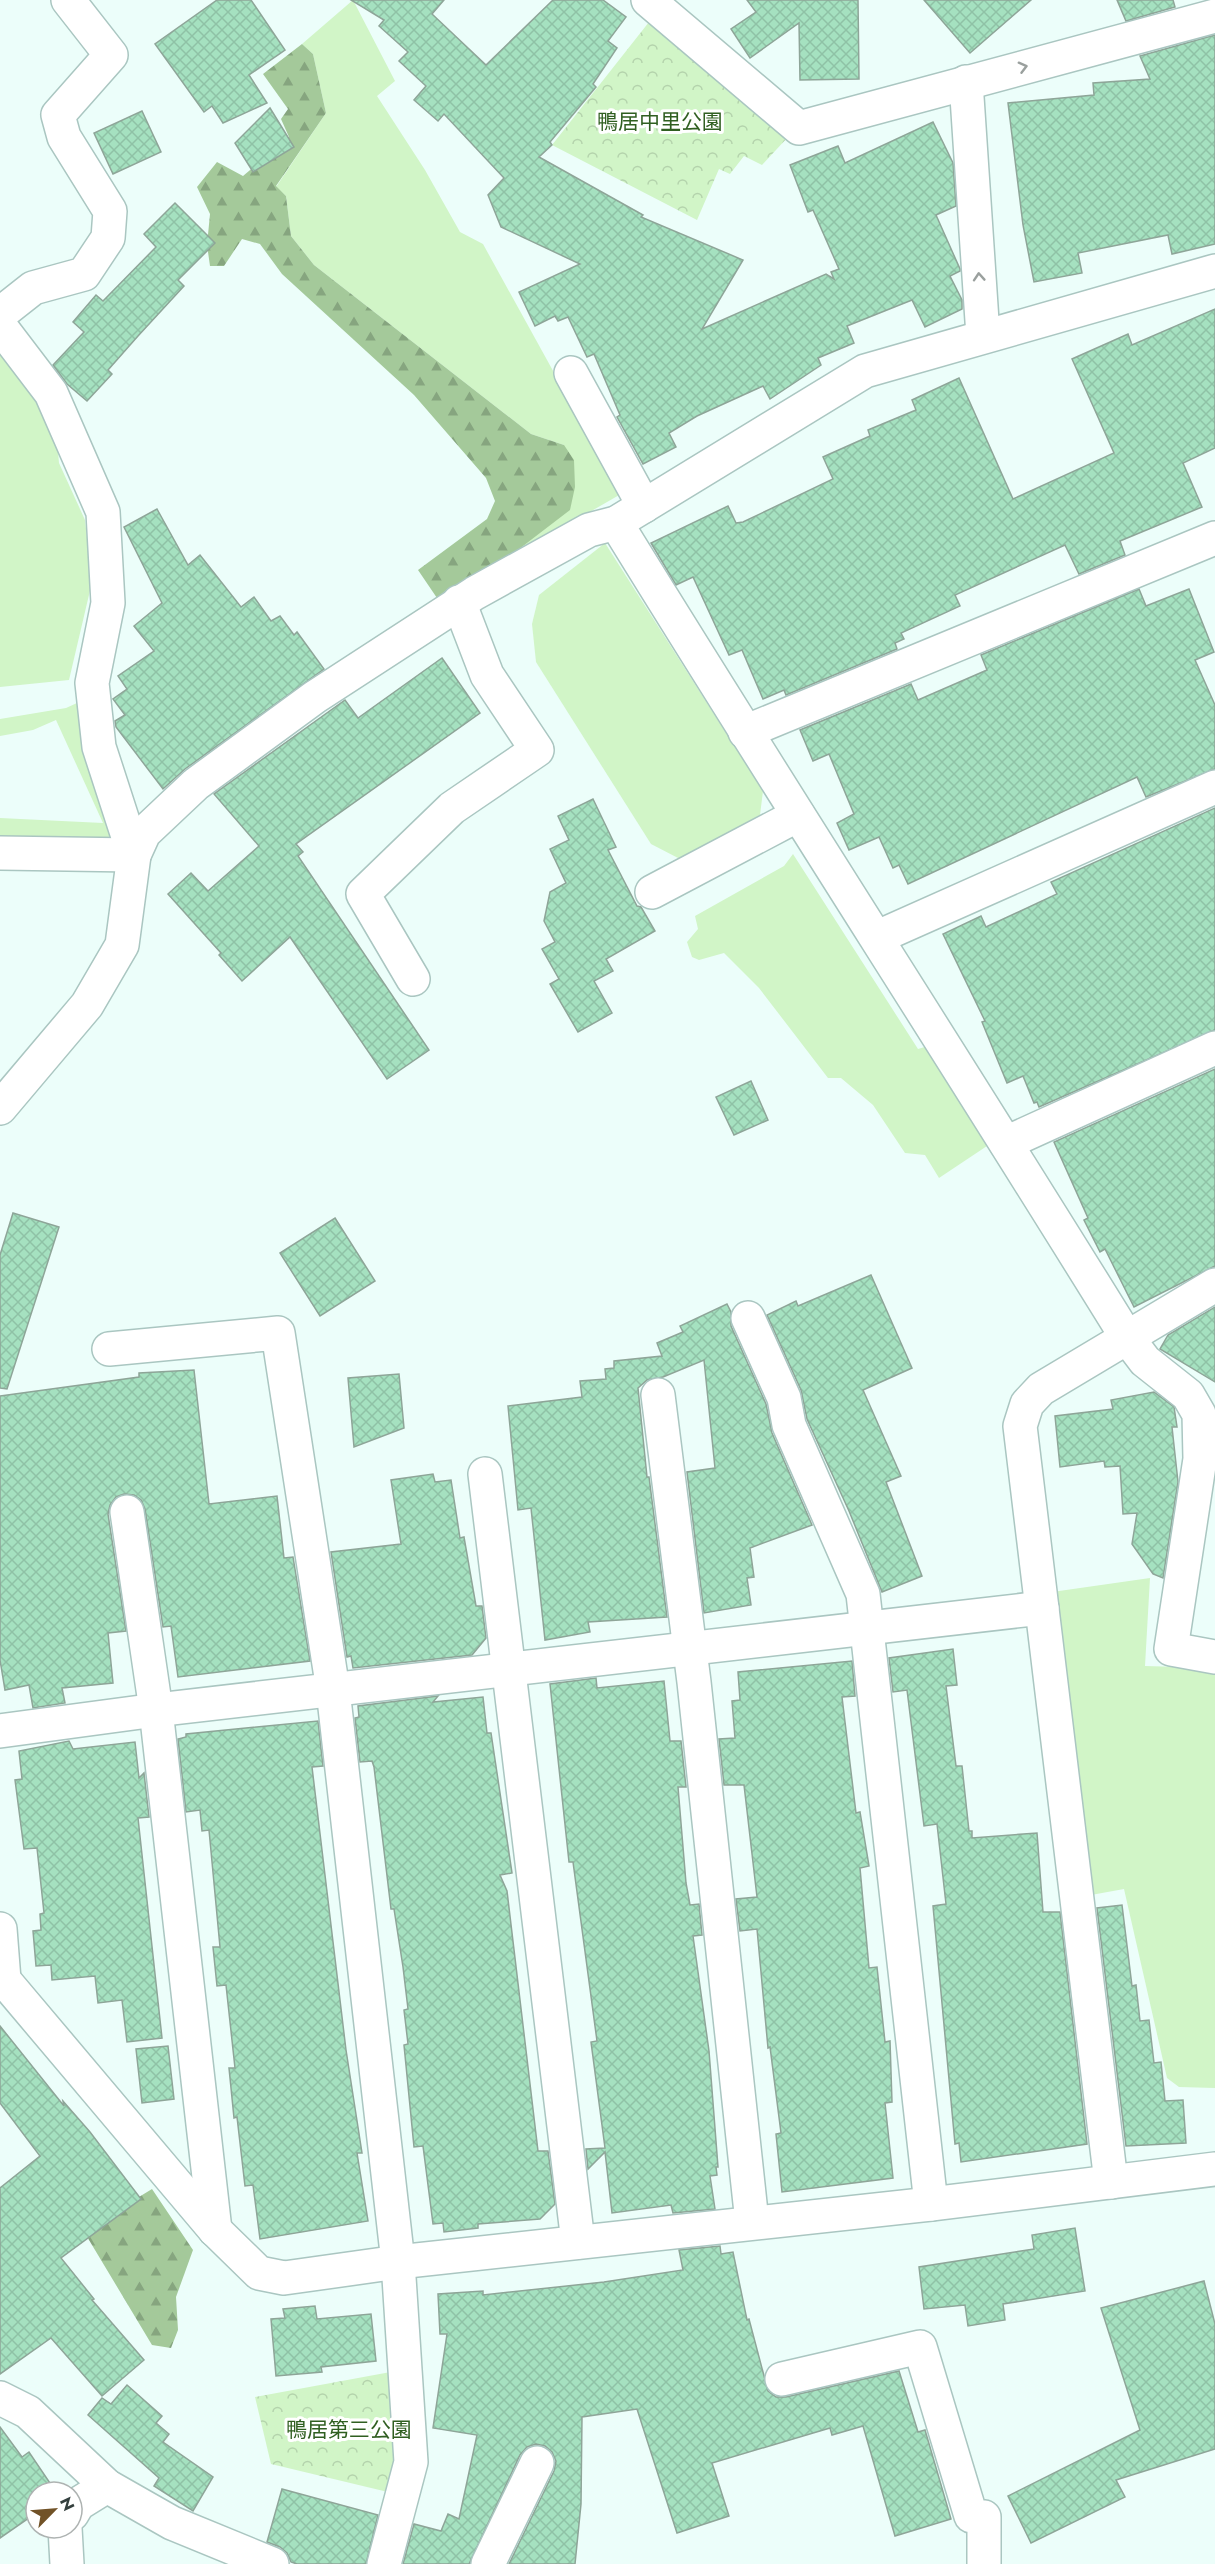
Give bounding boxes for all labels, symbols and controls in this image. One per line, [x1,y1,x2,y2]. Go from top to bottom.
one-way arrow [1018,62,1028,75]
park label: 鴨居中里公園 [597,107,723,137]
one-way arrow [973,273,986,282]
park label: 鴨居第三公園 [286,2415,412,2445]
north arrow [24,2480,84,2540]
text: N [54,2493,80,2514]

